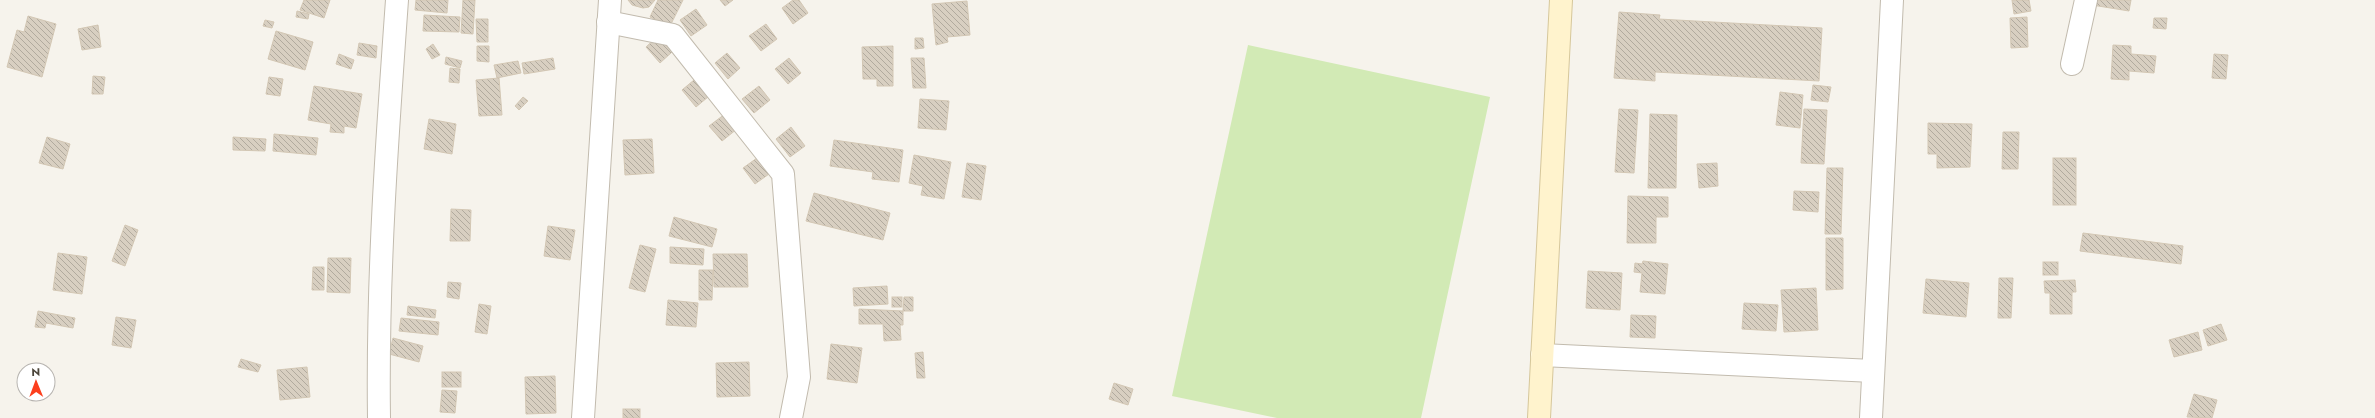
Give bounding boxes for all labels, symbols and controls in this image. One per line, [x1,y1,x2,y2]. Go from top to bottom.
north arrow [16,362,56,402]
text: N [31,364,40,380]

